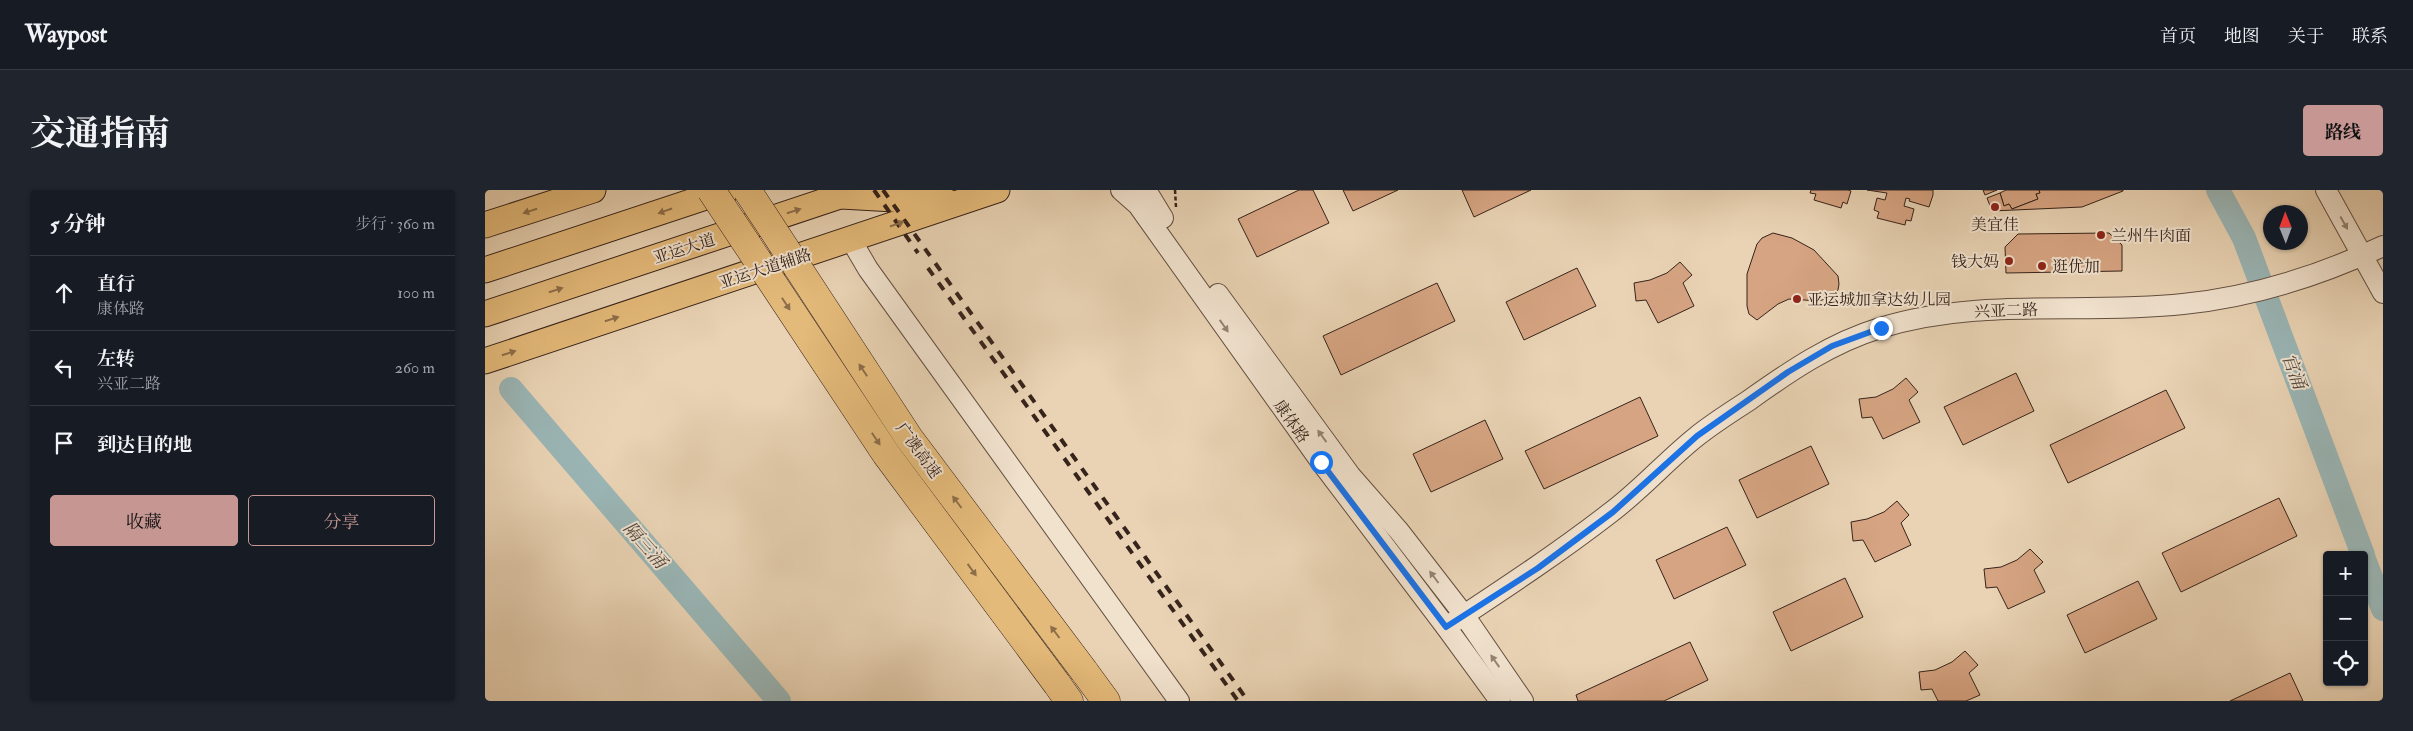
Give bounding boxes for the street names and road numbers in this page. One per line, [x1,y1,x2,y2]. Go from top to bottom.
street label: 亚运大道 [651,230,718,268]
street label: 亚运大道辅路 [717,245,814,293]
street label: 兴亚二路 [1974,300,2038,322]
street label: 康体路 [1269,396,1313,447]
street label: 广澳高速 [891,419,945,482]

